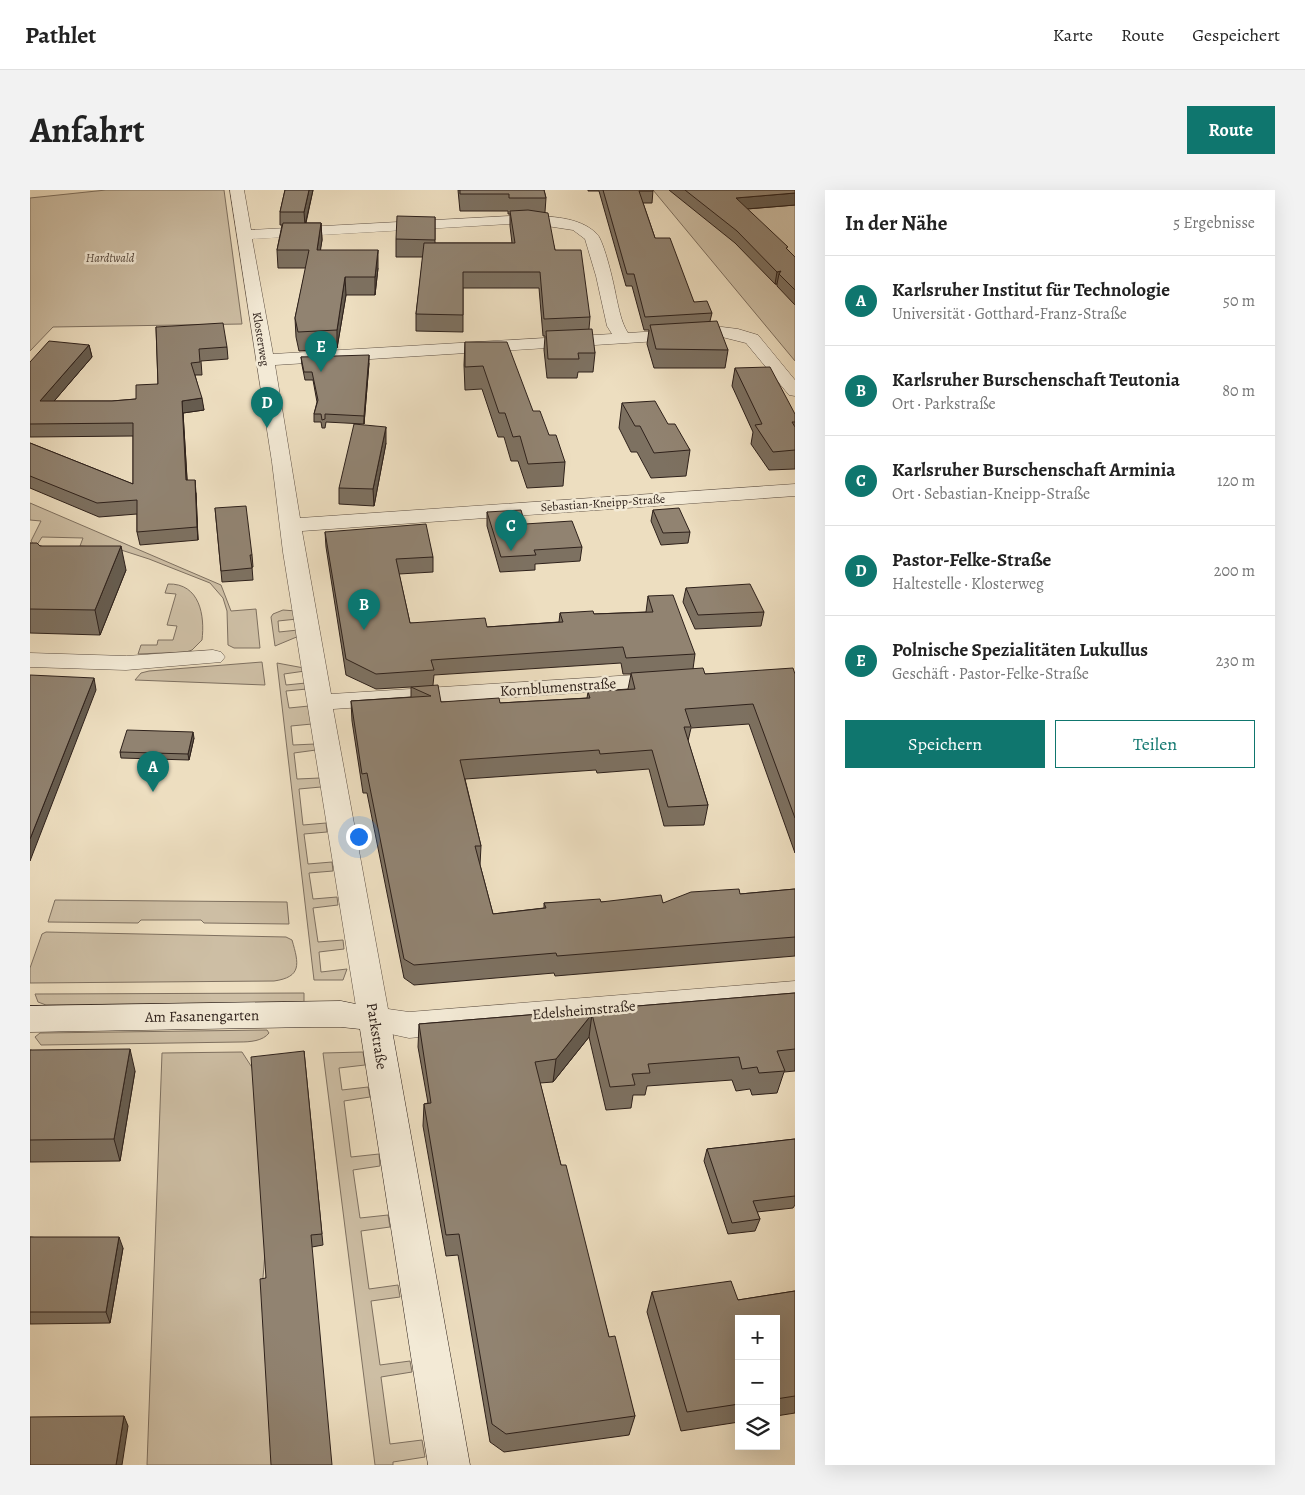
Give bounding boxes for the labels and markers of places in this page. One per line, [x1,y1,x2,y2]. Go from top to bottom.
pin: E [305,331,337,372]
pin: D [251,387,283,428]
pin: C [495,510,527,551]
pin: B [348,589,380,630]
pin: A [137,751,169,792]

